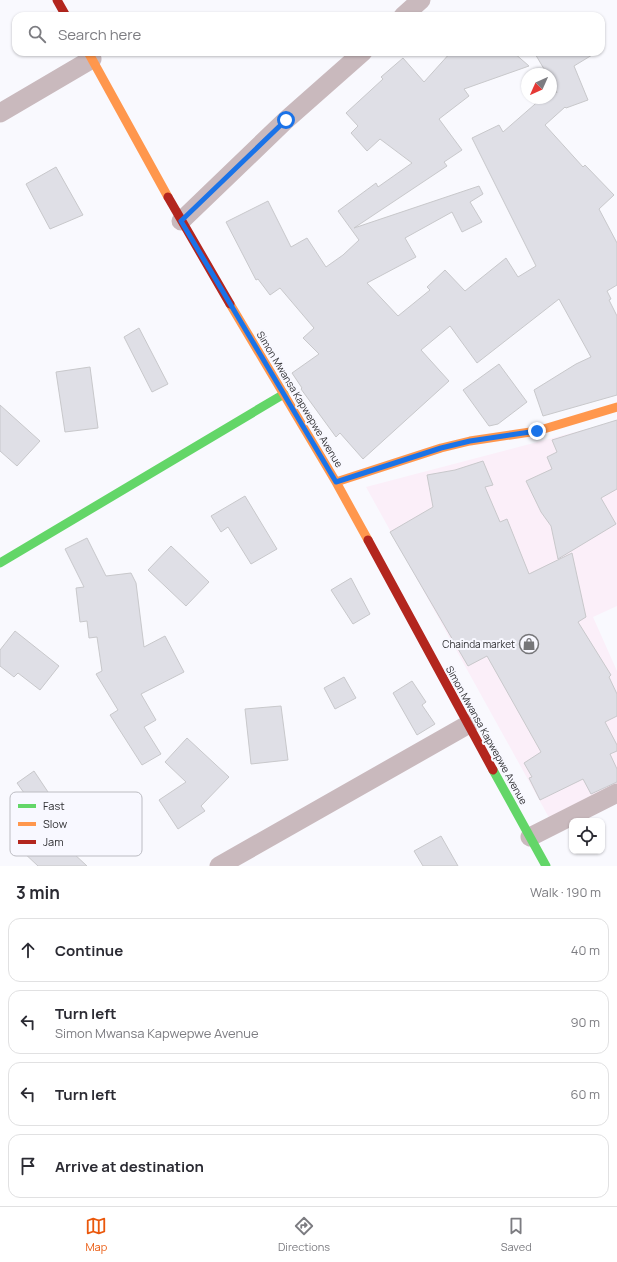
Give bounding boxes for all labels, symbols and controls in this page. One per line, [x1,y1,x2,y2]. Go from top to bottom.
search box [12,12,605,56]
icon: search [26,23,48,45]
text: Search here [58,24,141,45]
north arrow [521,68,557,104]
route start [277,111,295,129]
street label: Simon Mwansa Kapwepwe Avenue [254,328,346,470]
route end [528,422,546,440]
shop icon: Chainda market [518,633,540,655]
place label: Chainda market [442,637,515,651]
street label: Simon Mwansa Kapwepwe Avenue [443,663,531,807]
legend [10,792,142,856]
text: Fast [43,798,65,813]
text: Slow [43,816,68,831]
map controls [569,818,605,854]
button: locate [569,818,605,854]
text: Jam [43,834,64,849]
text: 3 min [16,881,60,904]
text: Walk · 190 m [530,883,601,901]
icon: ahead [17,939,39,961]
text: Continue [55,940,123,961]
text: 40 m [571,941,600,959]
text: Turn left [55,1003,117,1024]
icon: left [17,1011,39,1033]
text: 90 m [570,1013,600,1031]
text: Simon Mwansa Kapwepwe Avenue [55,1024,259,1042]
icon: left [17,1083,39,1105]
text: Turn left [55,1084,117,1105]
text: 60 m [570,1085,600,1103]
icon: arrive [17,1155,39,1177]
text: Arrive at destination [55,1156,204,1177]
tab: Map [85,1215,107,1254]
tab: Directions [278,1215,330,1254]
tab: Saved [501,1215,532,1254]

